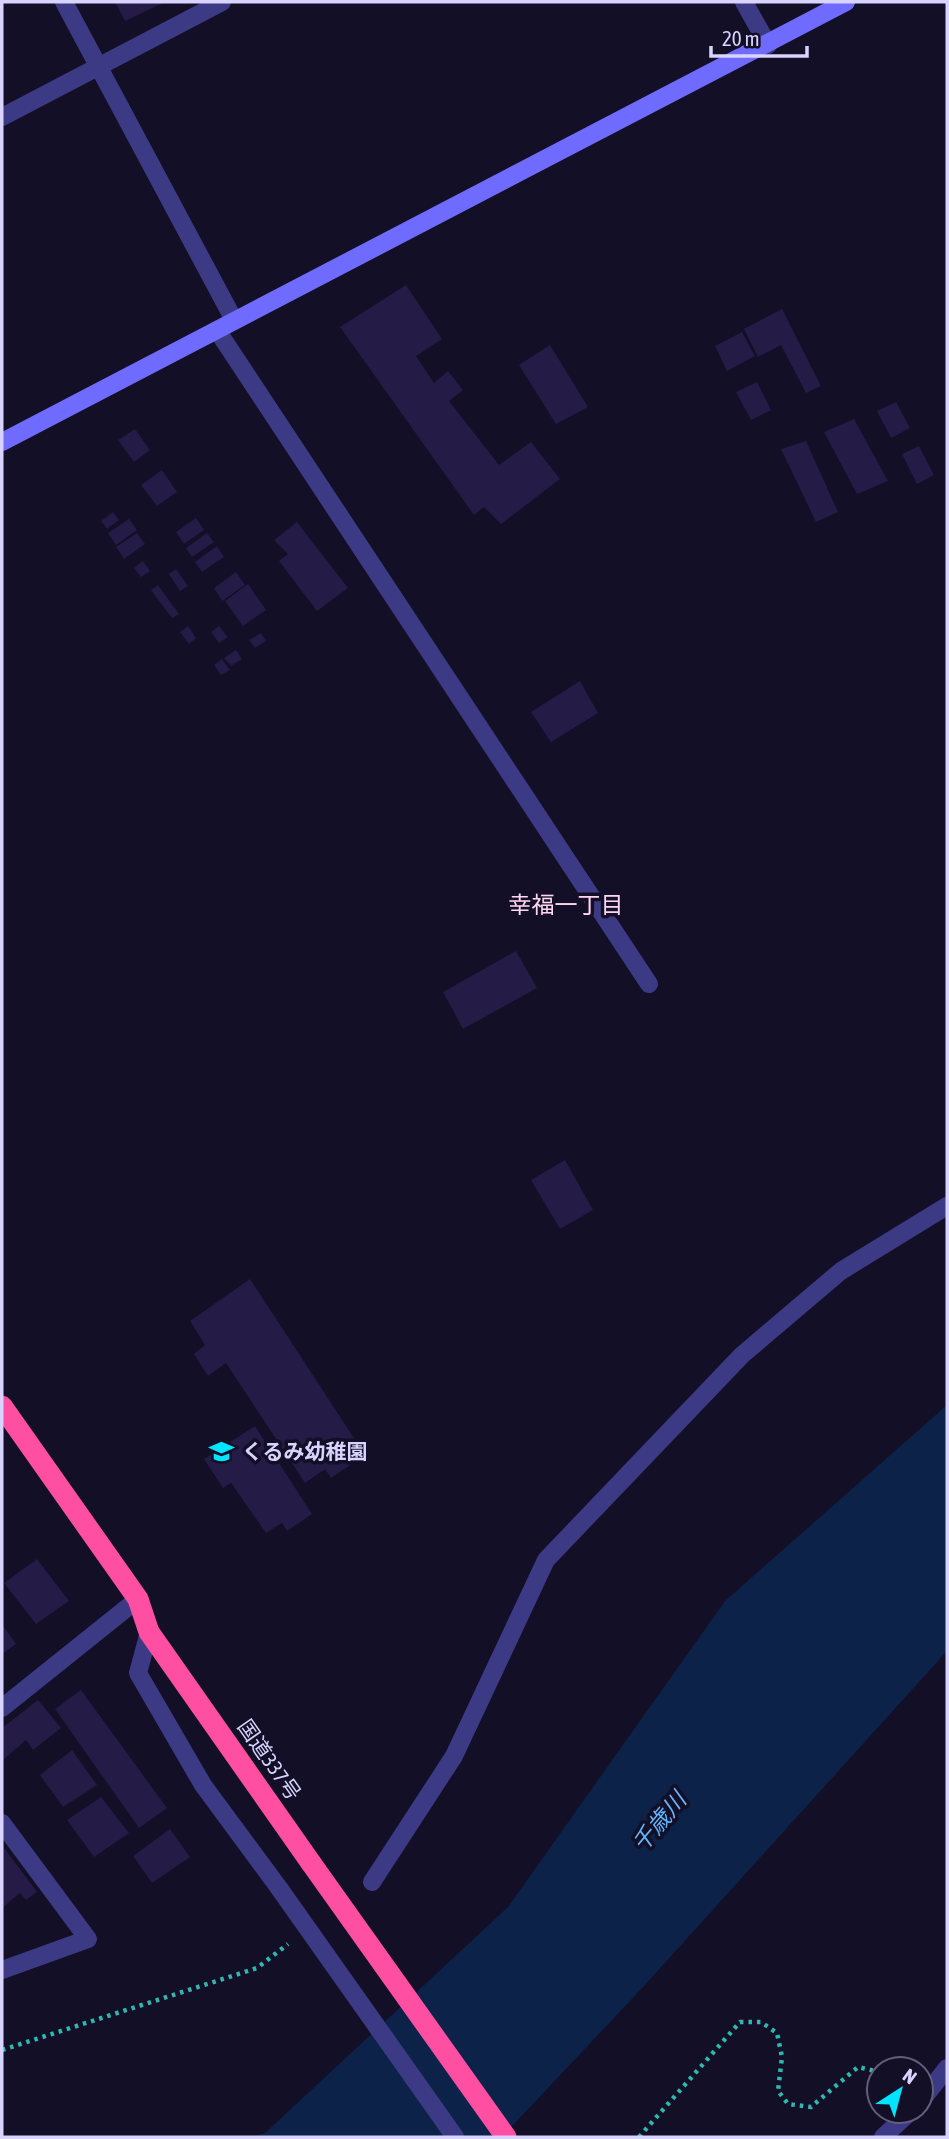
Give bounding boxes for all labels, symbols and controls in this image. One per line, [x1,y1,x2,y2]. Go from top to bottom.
scale bar [711,14,807,58]
text: 20 m [722,26,760,50]
district label: 幸福一丁目 [509,892,624,918]
school or university icon: くるみ幼稚園 [208,1438,236,1466]
place label: くるみ幼稚園 [242,1439,368,1463]
street label: 国道337号 [233,1715,306,1804]
water label: 千歳川 [627,1785,693,1857]
north arrow [865,2055,935,2125]
text: N [899,2064,921,2088]

